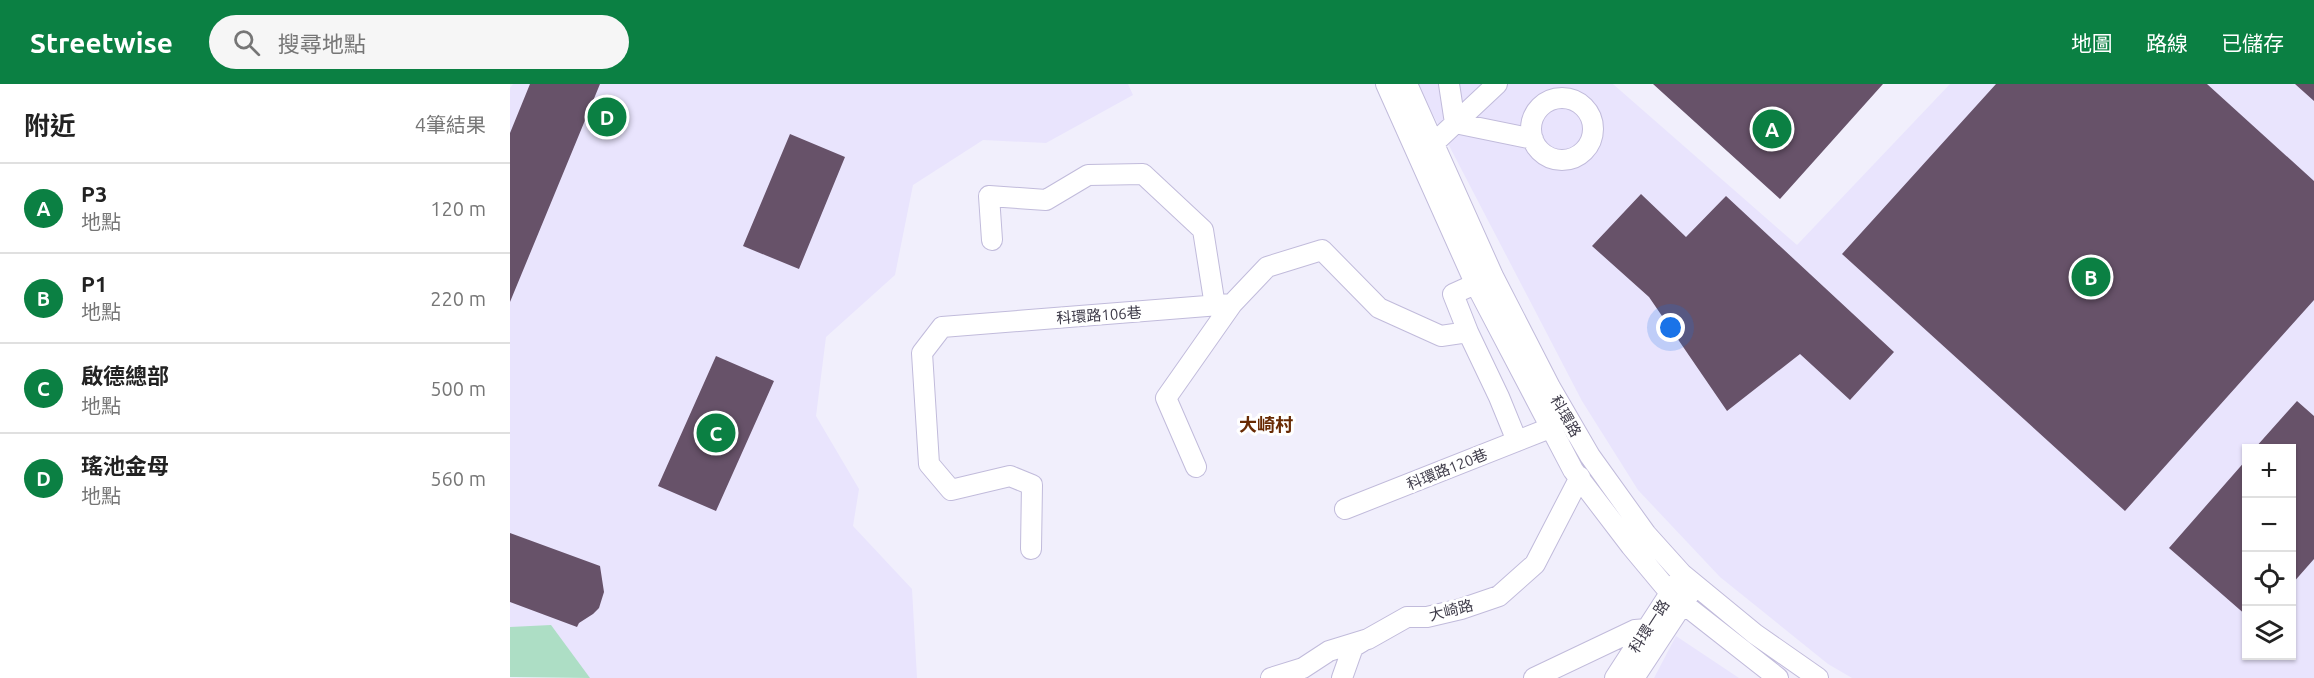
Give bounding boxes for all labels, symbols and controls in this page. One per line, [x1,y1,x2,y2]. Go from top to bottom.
search box [209,15,629,69]
icon: search [230,26,263,59]
text: Streetwise [30,27,173,58]
text: 搜尋地點 [278,31,366,56]
text: 地圖 [2071,31,2113,55]
text: 路線 [2146,31,2188,55]
text: 已儲存 [2221,31,2284,55]
pin: D [588,94,626,140]
pin: A [1752,106,1792,152]
text: 附近 [24,111,76,140]
text: 4筆結果 [415,113,486,136]
text: P3 [81,181,107,206]
text: A [36,197,51,220]
text: 120 m [430,197,486,220]
text: 地點 [81,210,121,233]
pin: B [2072,254,2110,300]
text: P1 [81,271,107,296]
text: B [37,287,50,310]
text: 220 m [430,287,486,310]
text: 地點 [81,300,121,323]
street label: 科環路106巷 [1056,304,1142,326]
your location [1656,313,1685,342]
text: 啟德總部 [81,363,169,388]
text: C [37,377,50,400]
text: 500 m [430,377,486,400]
street label: 科環路 [1547,392,1585,440]
text: 地點 [81,394,121,417]
pin: C [696,410,736,456]
district label: 大崎村 [1239,414,1293,434]
map controls [2242,444,2296,660]
button: + [2242,444,2296,498]
street label: 科環路120巷 [1404,445,1490,493]
text: 瑤池金母 [81,453,169,478]
text: D [36,467,51,490]
text: 560 m [430,467,486,490]
text: 地點 [81,484,121,507]
button: − [2242,498,2296,552]
button: locate [2242,552,2296,606]
street label: 大崎路 [1427,596,1475,624]
street label: 科環一路 [1626,596,1672,656]
button: layers [2242,606,2296,660]

